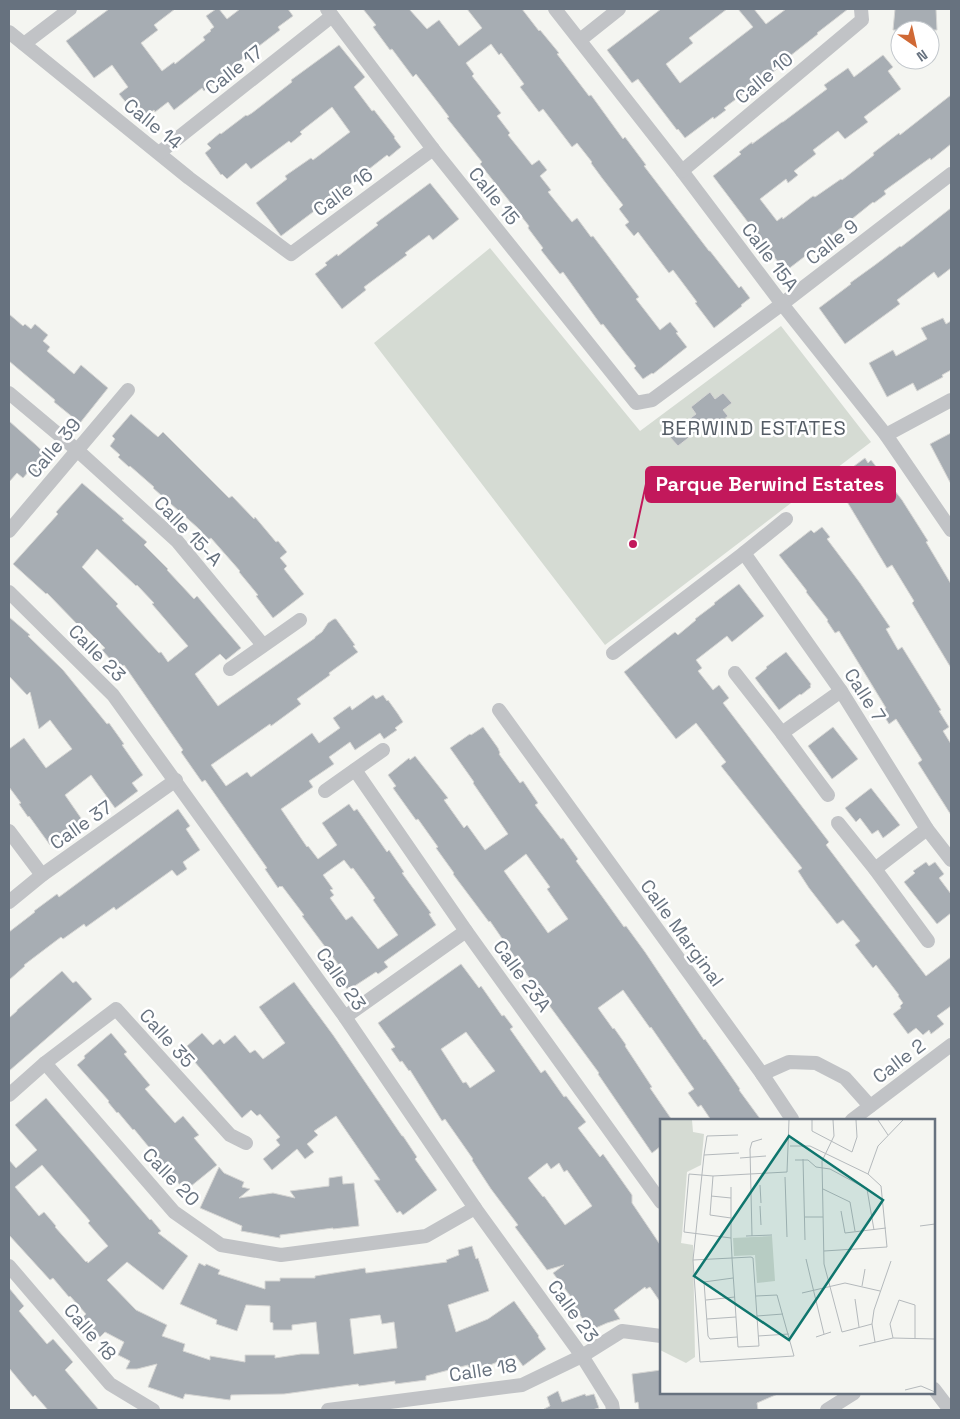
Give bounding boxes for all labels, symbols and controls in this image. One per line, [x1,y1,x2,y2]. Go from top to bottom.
north arrow [890,20,940,70]
street label: Calle 17 [200,39,268,101]
street label: Calle 10 [730,46,798,110]
text: N [913,46,931,66]
street label: Calle 14 [119,93,188,155]
street label: Calle 16 [308,162,378,222]
street label: Calle 15 [463,162,525,230]
street label: Calle 9 [801,214,863,270]
street label: Calle 15A [736,218,804,296]
street label: Calle 39 [21,413,87,483]
district label: BERWIND ESTATES [661,415,847,441]
callout: Parque Berwind Estates [646,467,895,502]
text: Parque Berwind Estates [656,471,884,497]
street label: Calle 15-A [148,491,228,571]
street label: Calle 23 [63,619,131,687]
street label: Calle 7 [838,663,892,727]
street label: Calle 37 [45,794,117,856]
street label: Calle Marginal [635,874,729,992]
street label: Calle 23A [487,935,557,1017]
street label: Calle 23 [310,943,372,1015]
street label: Calle 35 [134,1003,200,1073]
street label: Calle 2 [868,1033,930,1089]
inset map [660,1119,935,1394]
street label: Calle 20 [137,1142,205,1212]
street label: Calle 23 [542,1275,604,1347]
street label: Calle 18 [58,1298,122,1366]
street label: Calle 18 [447,1352,519,1388]

